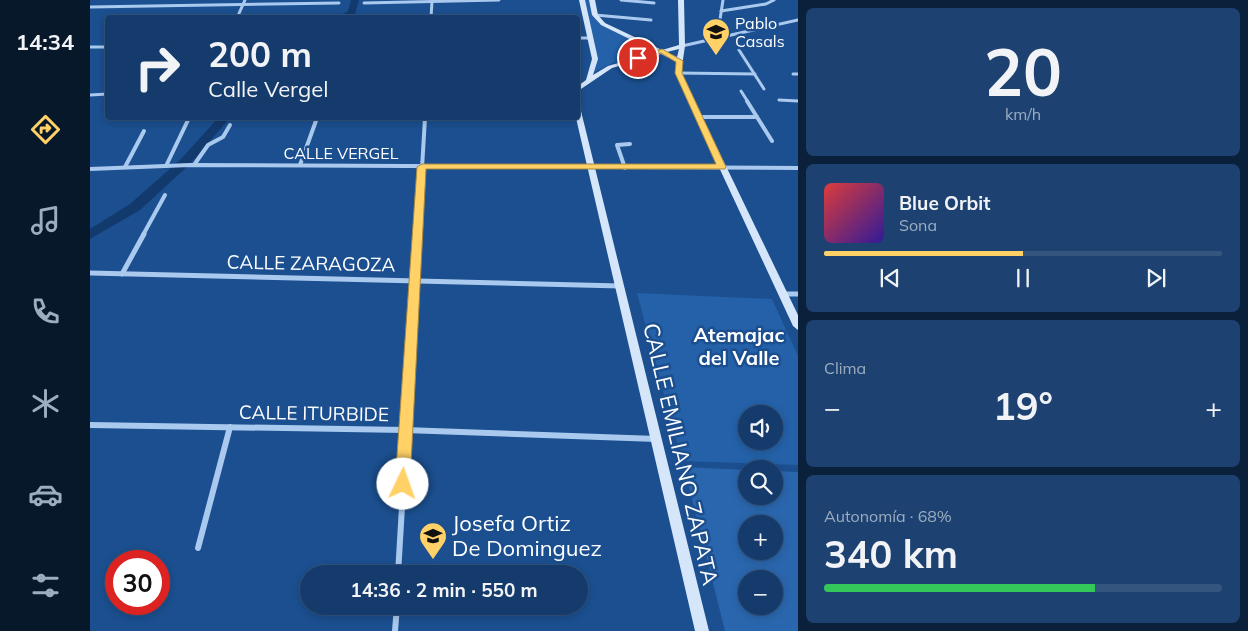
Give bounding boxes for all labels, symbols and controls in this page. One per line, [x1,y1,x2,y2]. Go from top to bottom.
place label: Pablo Casals [735,13,785,51]
school or university icon: Pablo Casals [701,17,731,56]
text: 14:34 [16,28,74,56]
text: 20 [984,31,1062,112]
text: 200 m [208,32,312,76]
icon: right [125,35,190,100]
pin [617,37,659,79]
icon: arrive [624,44,652,72]
text: Calle Vergel [208,75,328,103]
text: km/h [1005,104,1041,124]
icon: directions [28,112,63,147]
street label: CALLE VERGEL [284,143,399,163]
text: Blue Orbit [899,191,990,215]
icon: music [28,203,63,238]
text: Sona [899,215,937,235]
street label: CALLE ZARAGOZA [226,250,396,276]
icon: previous [876,264,904,292]
icon: pause [1009,264,1037,292]
icon: next [1142,264,1170,292]
icon: phone [28,294,63,329]
street label: CALLE EMILIANO ZAPATA [637,320,725,588]
district label: Atemajac del Valle [693,322,785,370]
text: Clima [824,358,866,378]
text: 19° [993,382,1053,430]
icon: climate [28,386,63,421]
text: − [824,390,841,425]
text: + [1205,390,1222,425]
street label: CALLE ITURBIDE [239,400,389,426]
map controls [738,405,783,615]
button: sound [738,405,783,450]
position arrow [376,457,428,509]
button: search [738,460,783,505]
icon: car [28,477,63,512]
text: Autonomía · 68% [824,506,952,526]
place label: Josefa Ortiz De Dominguez [452,509,602,562]
button: + [738,515,783,560]
school or university icon: Josefa Ortiz De Dominguez [418,521,448,560]
text: 340 km [824,530,958,578]
speed limit sign: 30 [105,550,170,615]
icon: filters [28,568,63,603]
button: − [738,570,783,615]
text: 14:36 · 2 min · 550 m [350,578,538,602]

